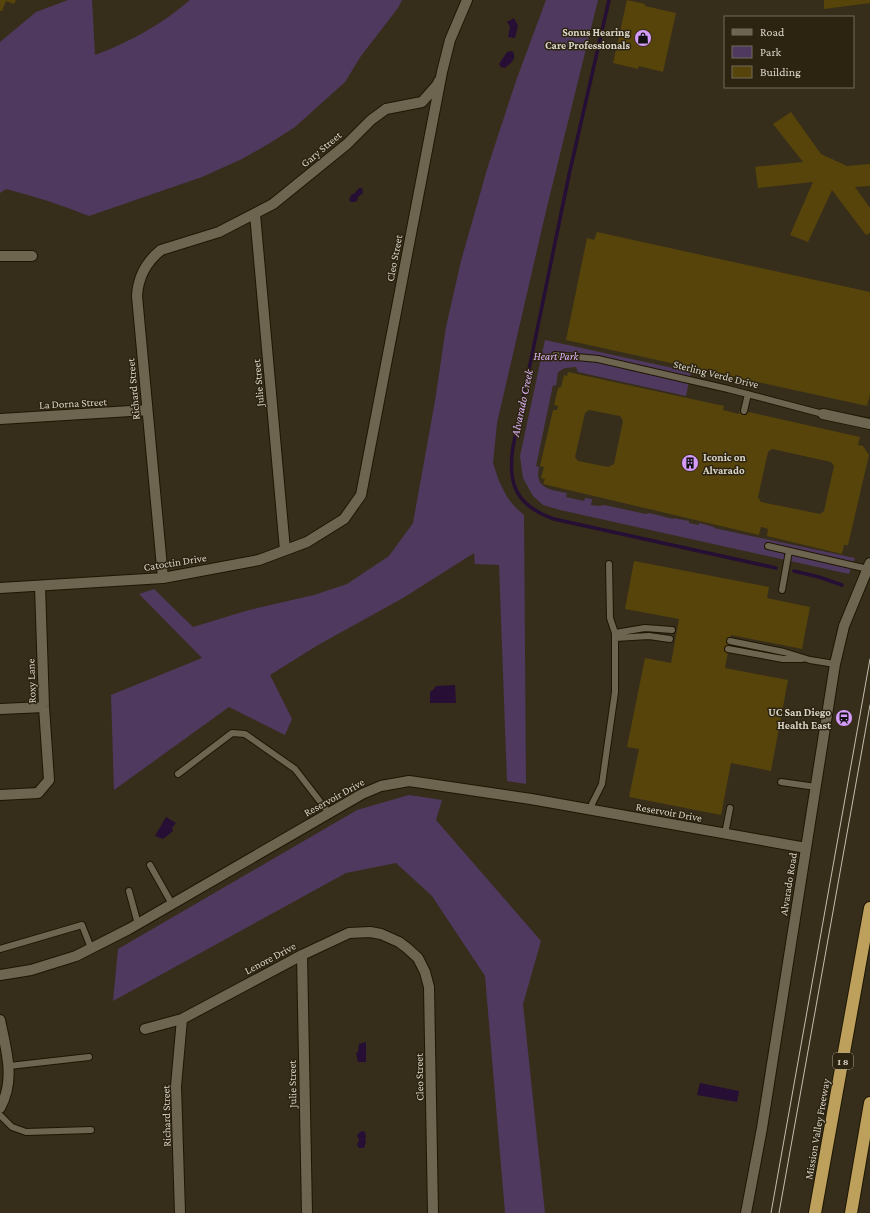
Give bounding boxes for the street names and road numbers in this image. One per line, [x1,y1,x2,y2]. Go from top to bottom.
street label: Gary Street [298,128,344,170]
street label: Cleo Street [384,233,404,282]
street label: Richard Street [124,357,142,420]
street label: Julie Street [250,358,267,408]
street label: Sterling Verde Drive [672,358,760,391]
street label: La Dorna Street [39,395,108,411]
street label: Catoctin Drive [143,551,207,573]
street label: Roxy Lane [24,658,39,704]
street label: Reservoir Drive [302,775,366,819]
street label: Reservoir Drive [635,800,703,824]
street label: Alvarado Road [777,851,799,916]
street label: Lenore Drive [242,939,298,976]
street label: Cleo Street [413,1053,425,1101]
road number: I 8 [833,1053,853,1069]
street label: Julie Street [286,1060,299,1109]
street label: Mission Valley Freeway [802,1077,833,1181]
street label: Richard Street [159,1085,173,1147]

